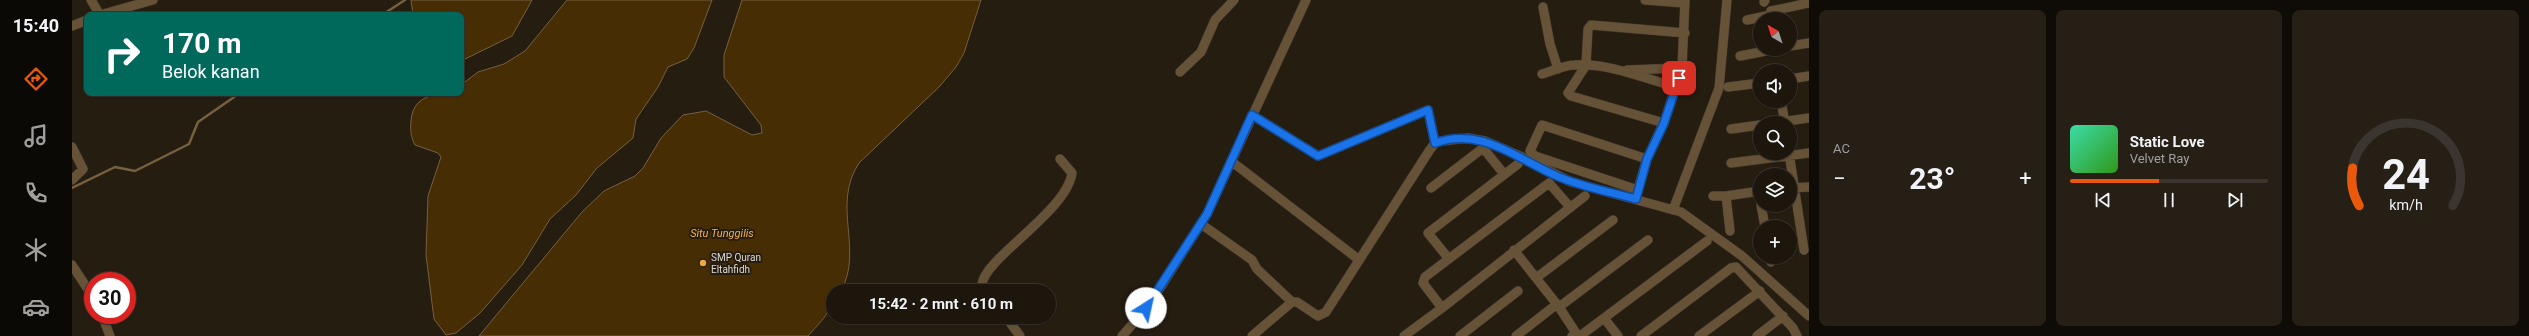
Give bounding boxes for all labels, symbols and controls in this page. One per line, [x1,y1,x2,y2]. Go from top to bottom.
north arrow [1753,12,1797,56]
map controls [1753,12,1797,264]
text: 15:40 [13,15,59,36]
text: 170 m [162,27,241,60]
icon: right [96,28,148,80]
text: Belok kanan [162,61,260,82]
pin [1662,61,1696,95]
button: sound [1753,64,1797,108]
icon: directions [22,65,50,93]
icon: arrive [1668,67,1690,89]
button: search [1753,116,1797,160]
icon: music [22,122,50,150]
text: Static Love [2130,133,2205,151]
text: AC [1833,141,1850,156]
text: 24 [2382,150,2430,199]
text: Velvet Ray [2130,151,2189,166]
text: 23° [1909,161,1955,196]
text: − [1833,166,1846,191]
text: + [2019,166,2032,191]
button: layers [1753,168,1797,212]
icon: phone [22,179,50,207]
icon: previous [2092,189,2114,211]
icon: pause [2158,189,2180,211]
icon: next [2224,189,2246,211]
text: km/h [2389,197,2422,213]
button: + [1753,220,1797,264]
water label: Situ Tunggilis [690,227,754,240]
icon: climate [22,236,50,264]
place label: SMP Quran Eltahfidh [711,252,761,275]
marker: SMP Quran Eltahfidh [698,258,708,268]
speed limit sign: 30 [84,272,136,324]
position arrow [1125,287,1167,329]
icon: car [22,293,50,321]
text: 15:42 · 2 mnt · 610 m [869,295,1013,313]

